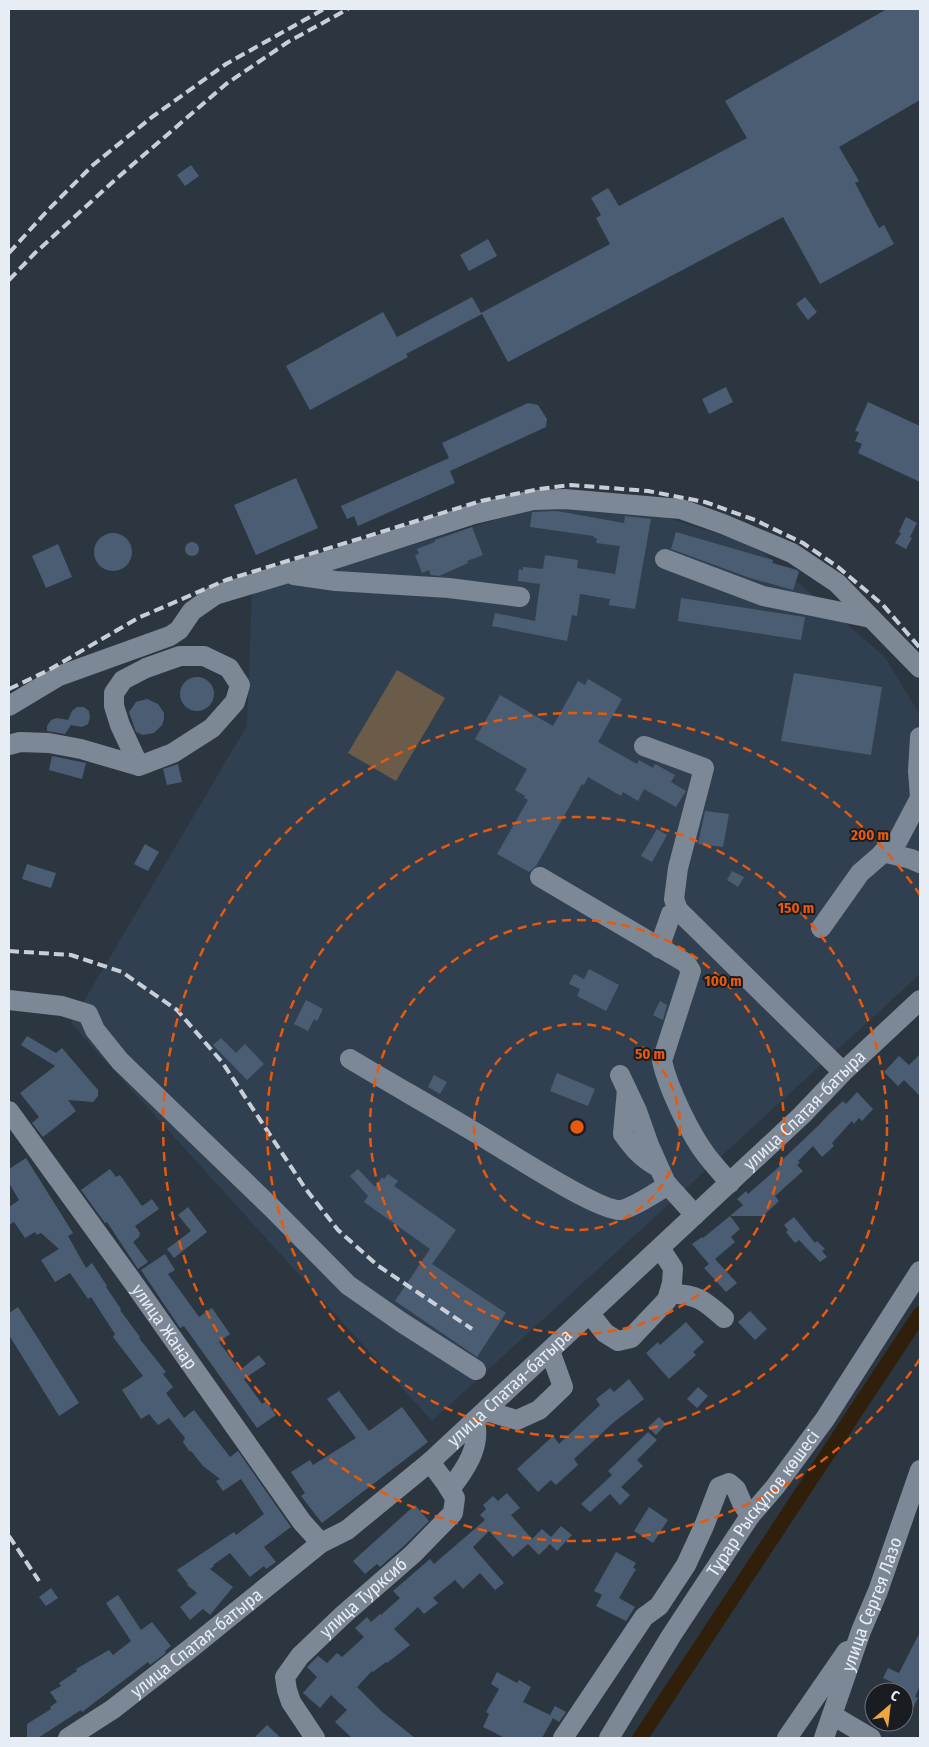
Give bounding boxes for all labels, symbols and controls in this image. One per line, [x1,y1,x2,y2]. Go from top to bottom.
text: 200 m [850,826,889,844]
text: 150 m [778,899,814,917]
text: 100 m [704,972,742,990]
text: 50 m [635,1045,665,1063]
street label: улица Спатая-батыра [739,1045,870,1175]
centre of rings [568,1118,586,1136]
street label: улица Жанар [127,1280,202,1374]
street label: улица Спатая-батыра [443,1324,577,1451]
street label: Тұрар Рысқұлов көшесі [702,1426,824,1581]
street label: улица Сергея Лазо [837,1534,907,1674]
street label: улица Турксиб [315,1553,412,1642]
street label: улица Спатая-батыра [126,1584,267,1702]
north arrow [864,1682,914,1732]
text: С [888,1687,903,1706]

